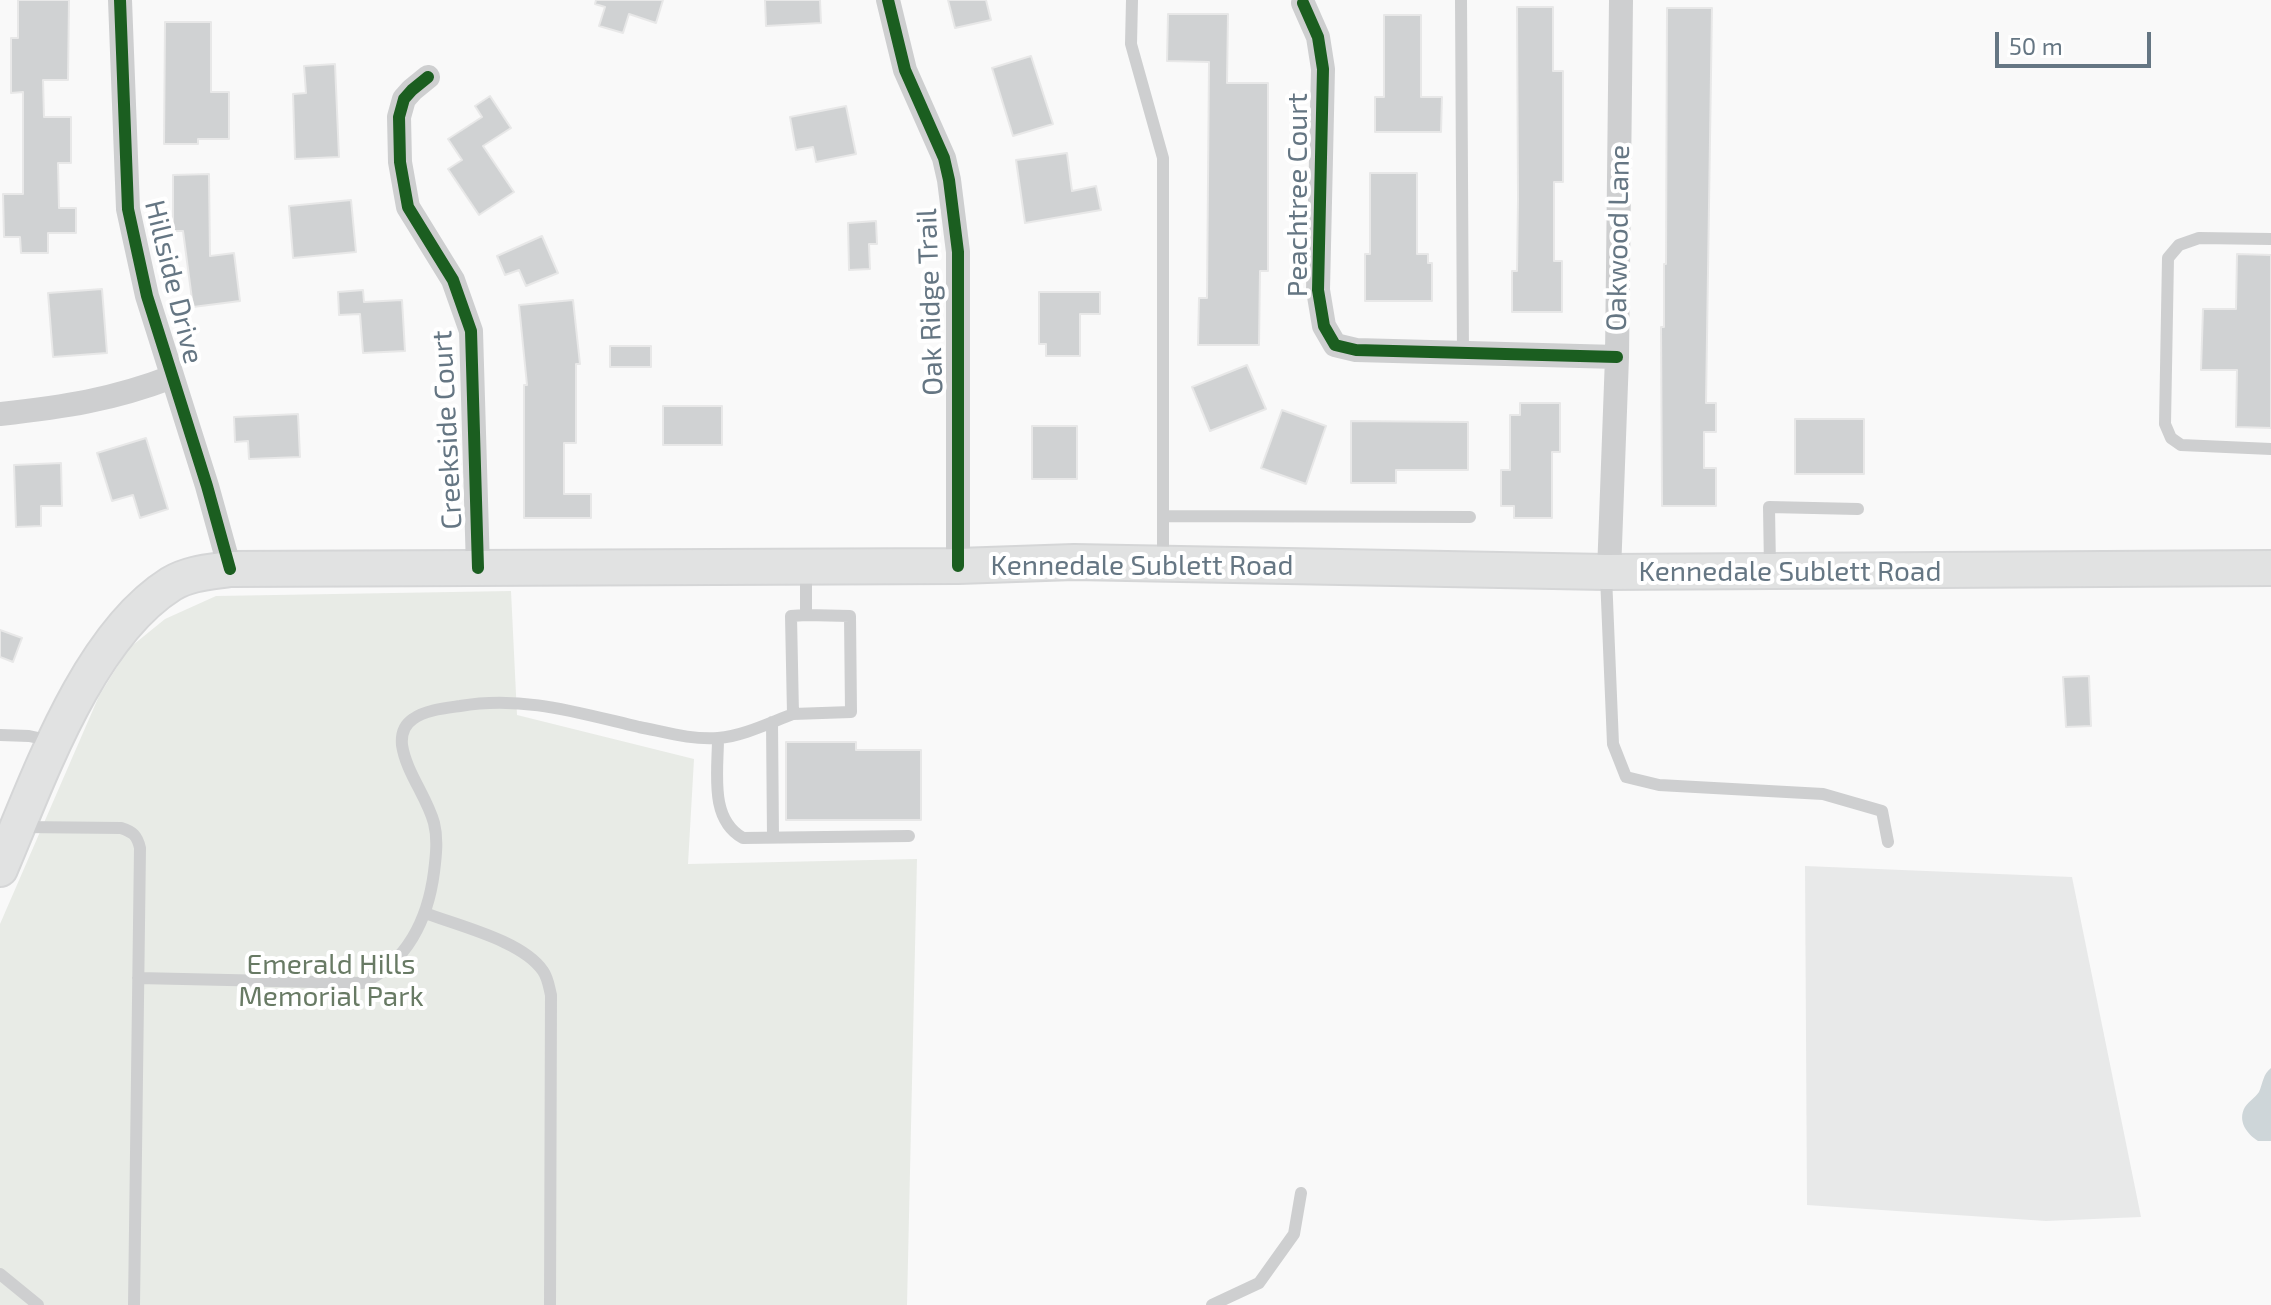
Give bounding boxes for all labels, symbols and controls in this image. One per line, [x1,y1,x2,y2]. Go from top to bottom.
scale bar [1999,16,2155,66]
text: 50 m [2009,31,2063,60]
street label: Peachtree Court [1281,93,1315,297]
street label: Oakwood Lane [1600,144,1636,332]
street label: Hillside Drive [137,197,211,367]
street label: Oak Ridge Trail [910,208,950,396]
street label: Creekside Court [425,330,469,530]
street label: Kennedale Sublett Road [991,549,1293,583]
street label: Kennedale Sublett Road [1639,555,1941,589]
park label: Emerald Hills Memorial Park [238,948,424,1014]

